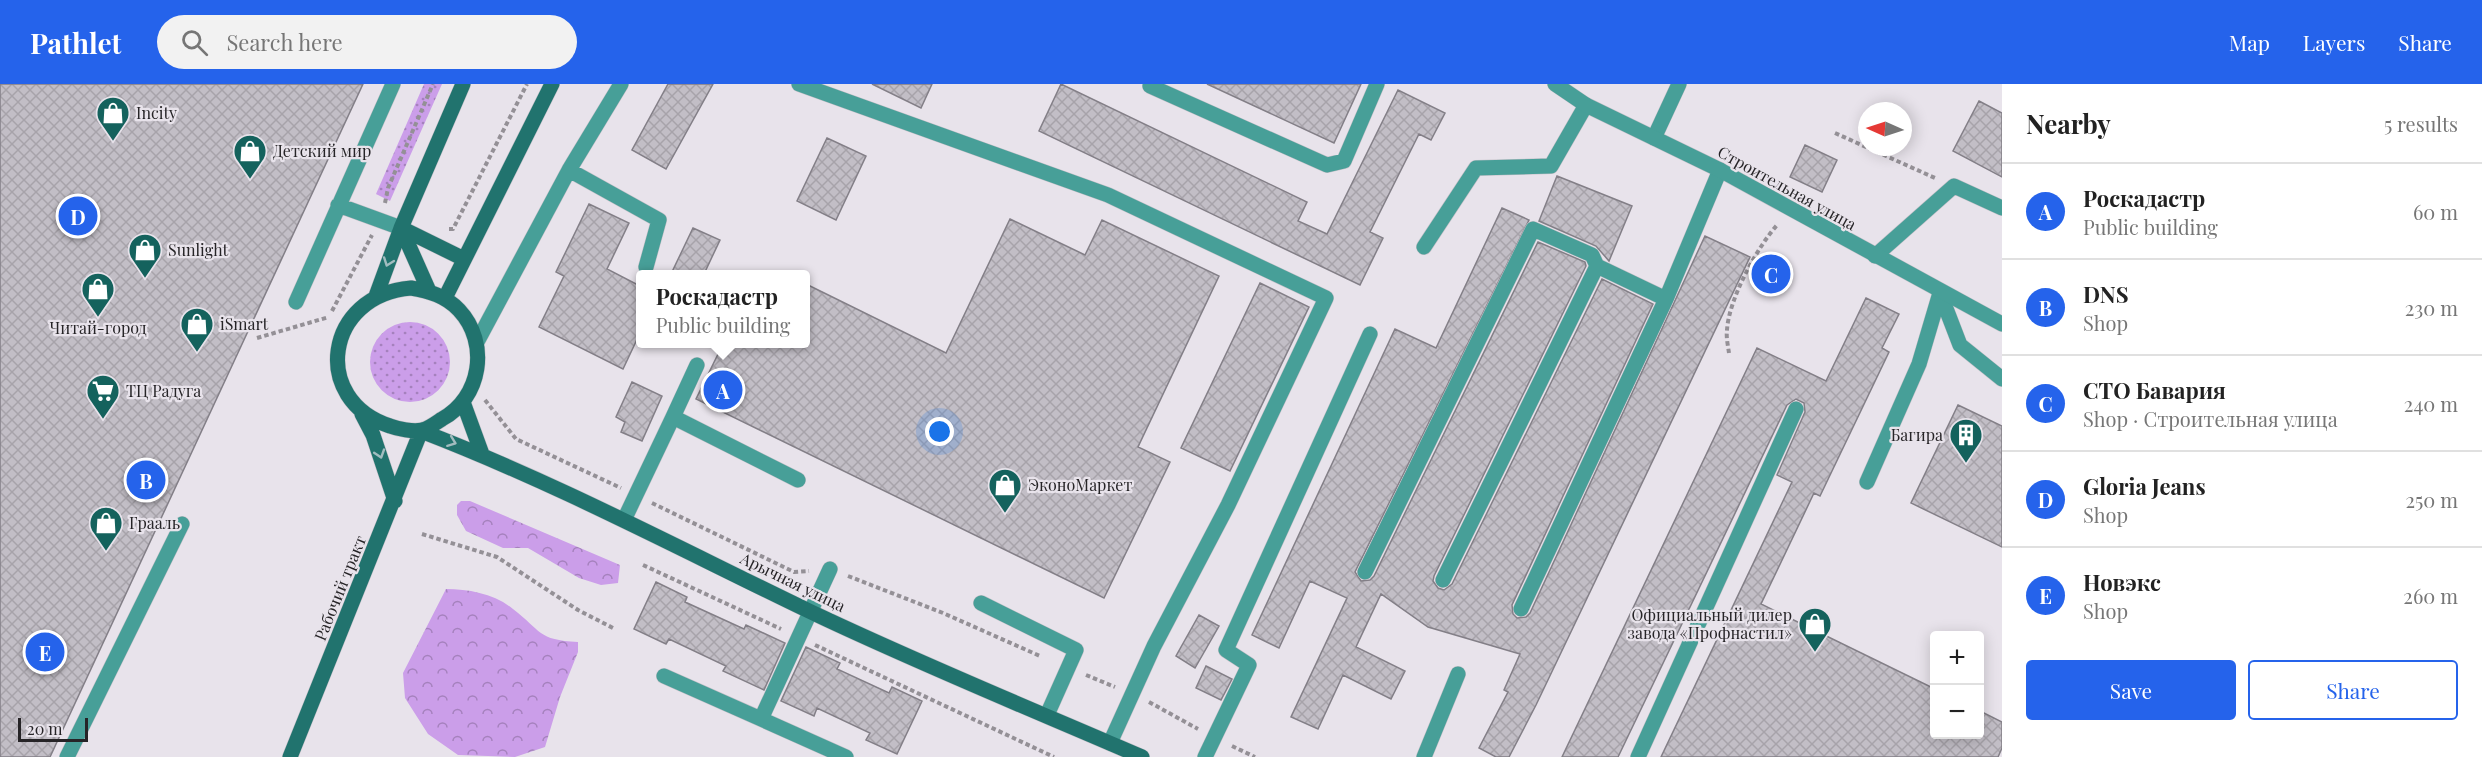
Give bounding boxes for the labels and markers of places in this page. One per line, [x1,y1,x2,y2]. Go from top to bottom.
shop icon: Incity [95,95,131,142]
place label: Incity [136,102,177,123]
shop icon: Детский мир [232,133,268,180]
place label: Детский мир [273,140,371,161]
pin: D [58,194,98,238]
shop icon: Sunlight [127,232,163,279]
place label: Sunlight [168,239,229,260]
pin: C [1752,252,1790,297]
shop icon: Читай-город [80,271,116,318]
shop icon: iSmart [179,306,215,353]
place label: iSmart [220,313,269,334]
place label: Читай-город [49,317,147,338]
pin: A [704,368,742,412]
supermarket icon: ТЦ Радуга [85,373,121,420]
place label: ТЦ Радуга [126,380,201,401]
building icon: Багира [1948,417,1984,464]
place label: Багира [1891,424,1943,445]
pin: B [126,458,166,502]
shop icon: ЭконоМаркет [987,467,1023,514]
place label: ЭконоМаркет [1028,474,1132,495]
shop icon: Грааль [88,505,124,552]
place label: Грааль [129,512,180,533]
place label: Официальный дилер завода «Профнастил» [1627,604,1792,643]
shop icon: Официальный дилер завода «Профнастил» [1797,606,1833,653]
pin: E [26,630,64,674]

